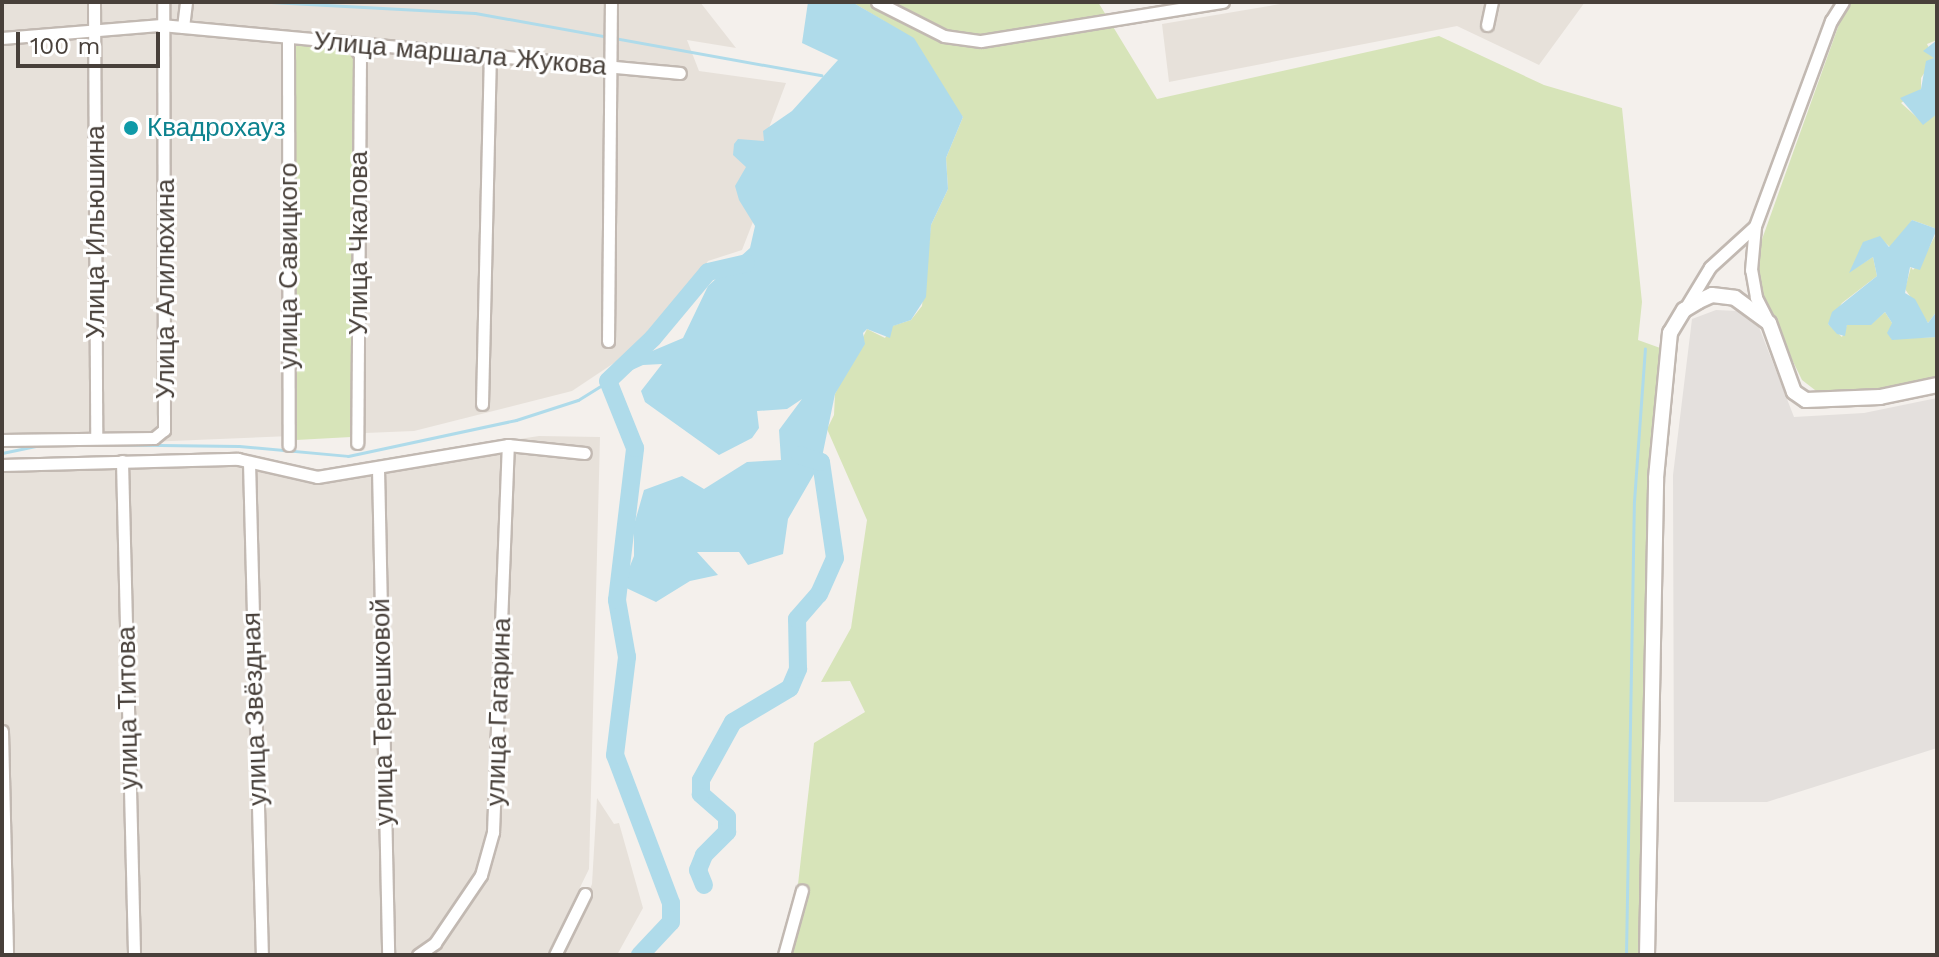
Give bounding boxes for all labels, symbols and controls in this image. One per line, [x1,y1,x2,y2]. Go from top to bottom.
scale bar [20,16,164,66]
street label: Улица маршала Жукова [312,26,608,82]
text: 100 m [30,32,100,60]
place label: Квадрохауз [147,112,286,144]
marker: Квадрохауз [122,119,140,137]
street label: Улица Ильюшина [80,125,112,339]
street label: Улица Чкалова [343,151,375,335]
street label: улица Савицкого [273,163,305,369]
street label: Улица Алилюхина [150,179,182,399]
street label: улица Терешковой [365,598,401,826]
street label: улица Звёздная [236,612,274,806]
street label: улица Гагарина [480,617,518,807]
street label: улица Титова [111,626,145,790]

